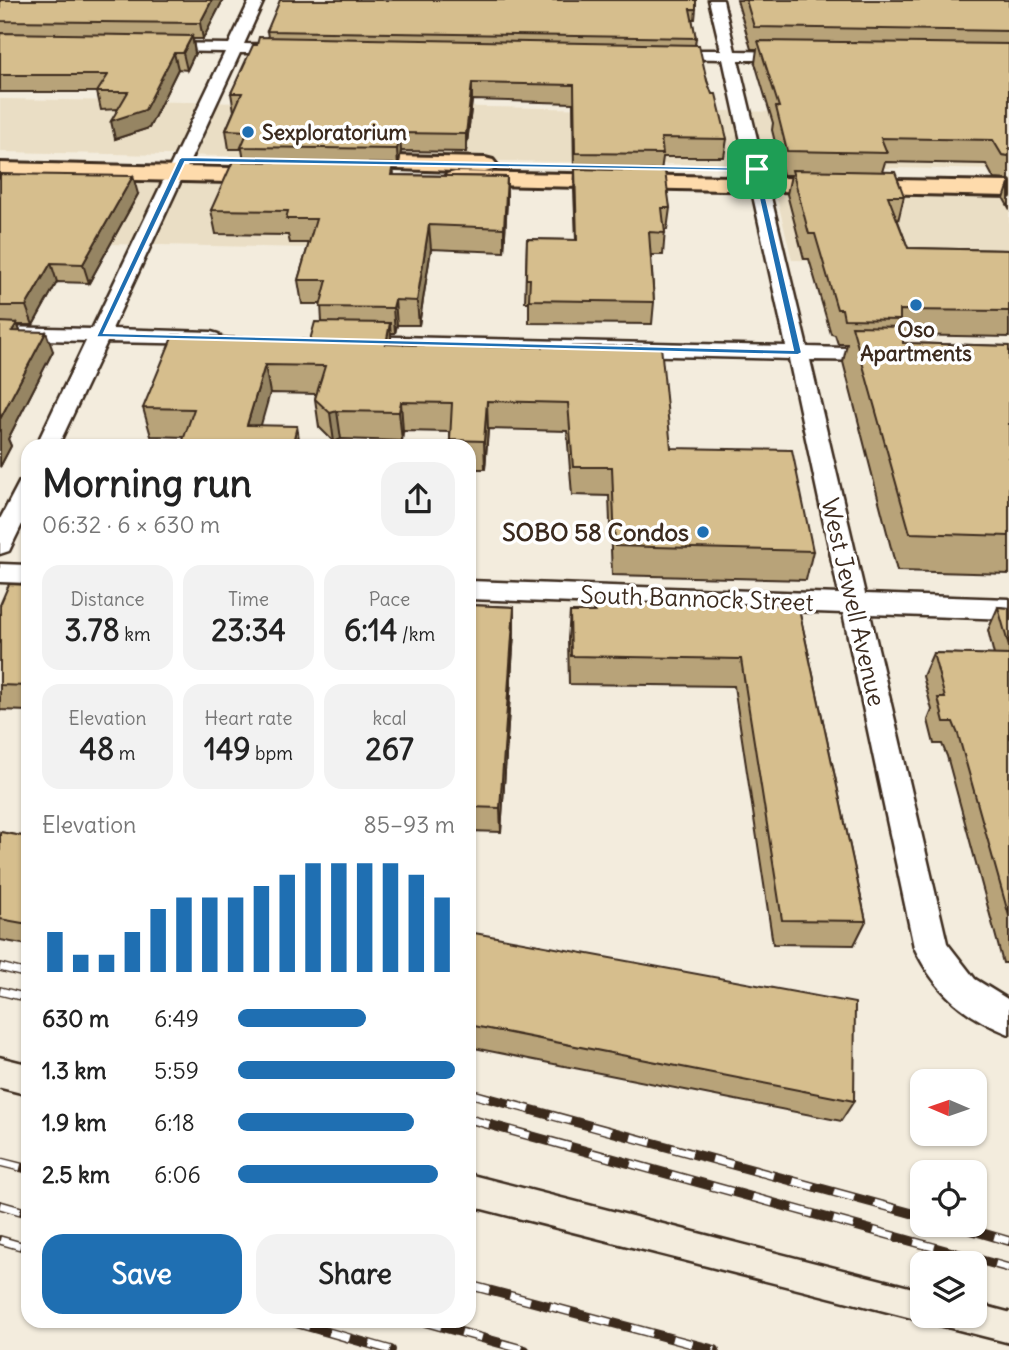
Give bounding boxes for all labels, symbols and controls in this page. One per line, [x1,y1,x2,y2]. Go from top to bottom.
place label: Sexploratorium [262,119,408,146]
marker: Sexploratorium [240,124,256,140]
pin [727,139,787,199]
icon: arrive [738,150,776,188]
marker: Oso Apartments [908,297,924,313]
place label: Oso Apartments [860,316,972,367]
text: Morning run [42,460,252,507]
button: share [381,462,455,536]
street label: West Jewell Avenue [815,495,893,709]
text: 06:32 · 6 × 630 m [42,510,220,539]
place label: SOBO 58 Condos [502,517,689,547]
marker: SOBO 58 Condos [695,524,711,540]
street label: South Bannock Street [580,579,814,617]
text: Distance [70,587,145,611]
text: Time [228,587,269,611]
text: Pace [369,587,410,611]
text: 3.78 [64,611,120,649]
text: 23:34 [211,611,286,649]
text: 6:14 [344,611,397,649]
text: km [120,622,151,646]
text: /km [397,622,435,646]
text: Elevation [69,706,146,730]
text: Heart rate [204,706,293,730]
text: kcal [372,706,407,730]
text: 48 [80,730,114,768]
text: 149 [204,730,250,768]
text: 267 [365,730,414,768]
text: m [114,741,135,765]
text: bpm [250,741,293,765]
text: Elevation [42,810,136,839]
text: 85–93 m [364,810,455,839]
text: 630 m [42,1004,109,1033]
text: 6:49 [154,1004,199,1033]
text: 1.3 km [42,1056,106,1085]
text: 5:59 [154,1056,199,1085]
north arrow [910,1069,987,1146]
map controls [910,1069,987,1328]
text: 1.9 km [42,1108,107,1137]
text: 6:18 [154,1108,195,1137]
text: 2.5 km [42,1160,110,1189]
text: 6:06 [154,1160,201,1189]
button: locate [910,1160,987,1237]
button: Save [42,1234,242,1314]
button: Share [256,1234,455,1314]
button: layers [910,1251,987,1328]

